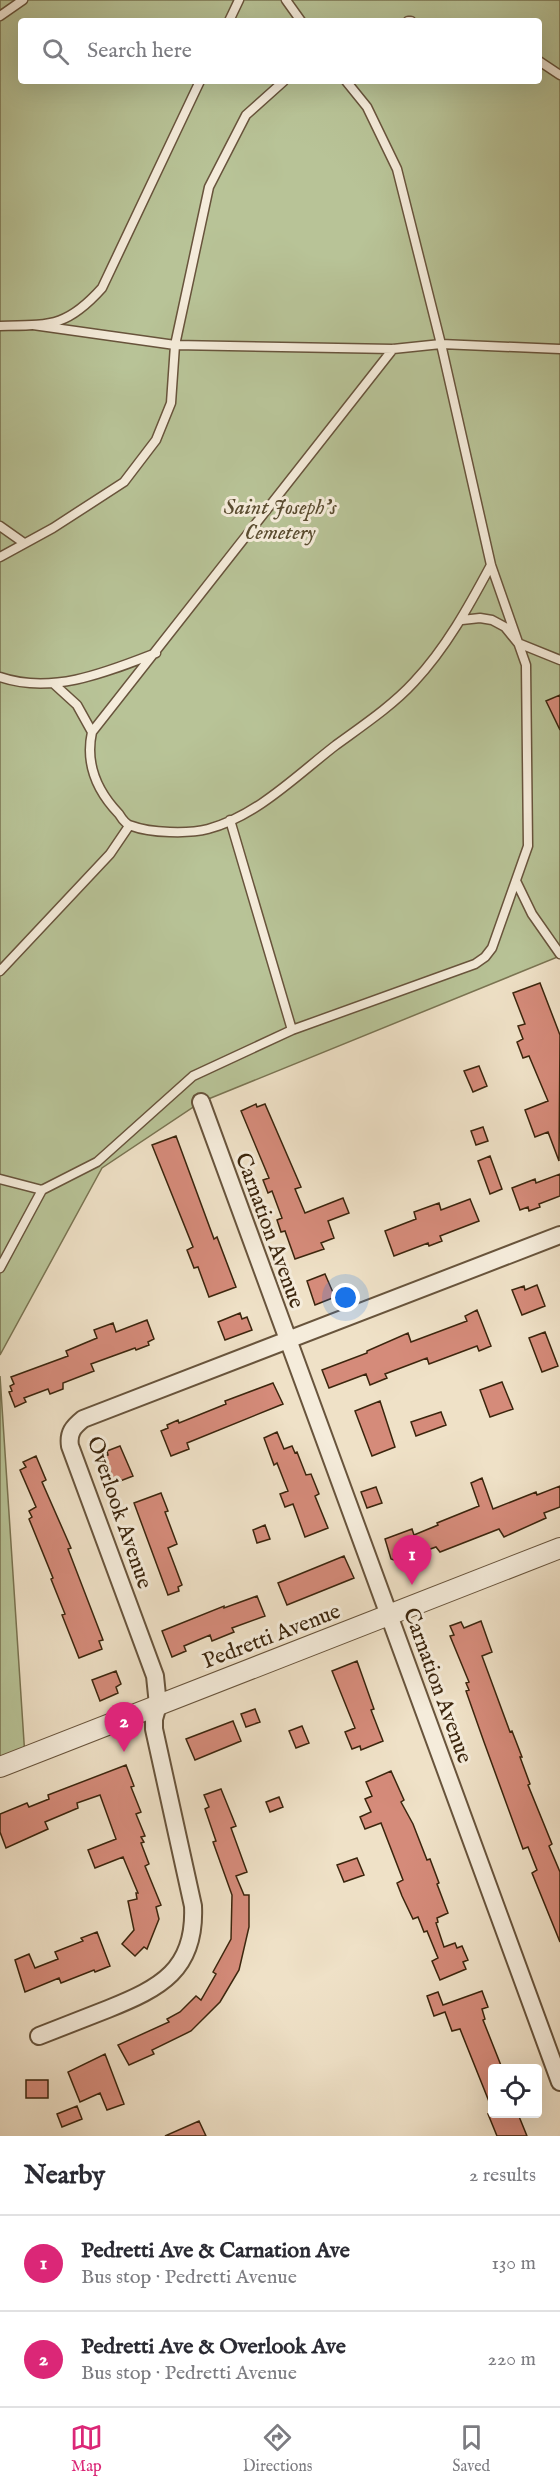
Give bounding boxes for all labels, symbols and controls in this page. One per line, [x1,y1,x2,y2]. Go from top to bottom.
search box [18,18,542,84]
icon: search [39,35,72,68]
text: Search here [87,37,192,65]
park label: Saint Joseph’s Cemetery [224,494,337,547]
street label: Carnation Avenue [228,1149,310,1312]
your location [331,1283,360,1312]
street label: Overlook Avenue [80,1433,158,1593]
pin: 1 [392,1536,432,1585]
street label: Pedretti Avenue [199,1598,345,1676]
street label: Carnation Avenue [396,1604,478,1767]
pin: 2 [104,1702,144,1752]
map controls [488,2064,542,2118]
button: locate [488,2064,542,2118]
text: Nearby [24,2159,105,2192]
text: 2 results [469,2163,536,2188]
text: Pedretti Ave & Carnation Ave [81,2237,350,2265]
text: 1 [40,2251,47,2276]
text: 130 m [491,2251,536,2276]
text: Bus stop · Pedretti Avenue [81,2265,297,2290]
text: Pedretti Ave & Overlook Ave [81,2333,346,2361]
text: 2 [39,2347,48,2372]
text: 220 m [488,2347,536,2372]
text: Bus stop · Pedretti Avenue [81,2361,297,2386]
tab: Map [70,2421,103,2477]
tab: Directions [243,2421,312,2477]
tab: Saved [452,2421,490,2477]

